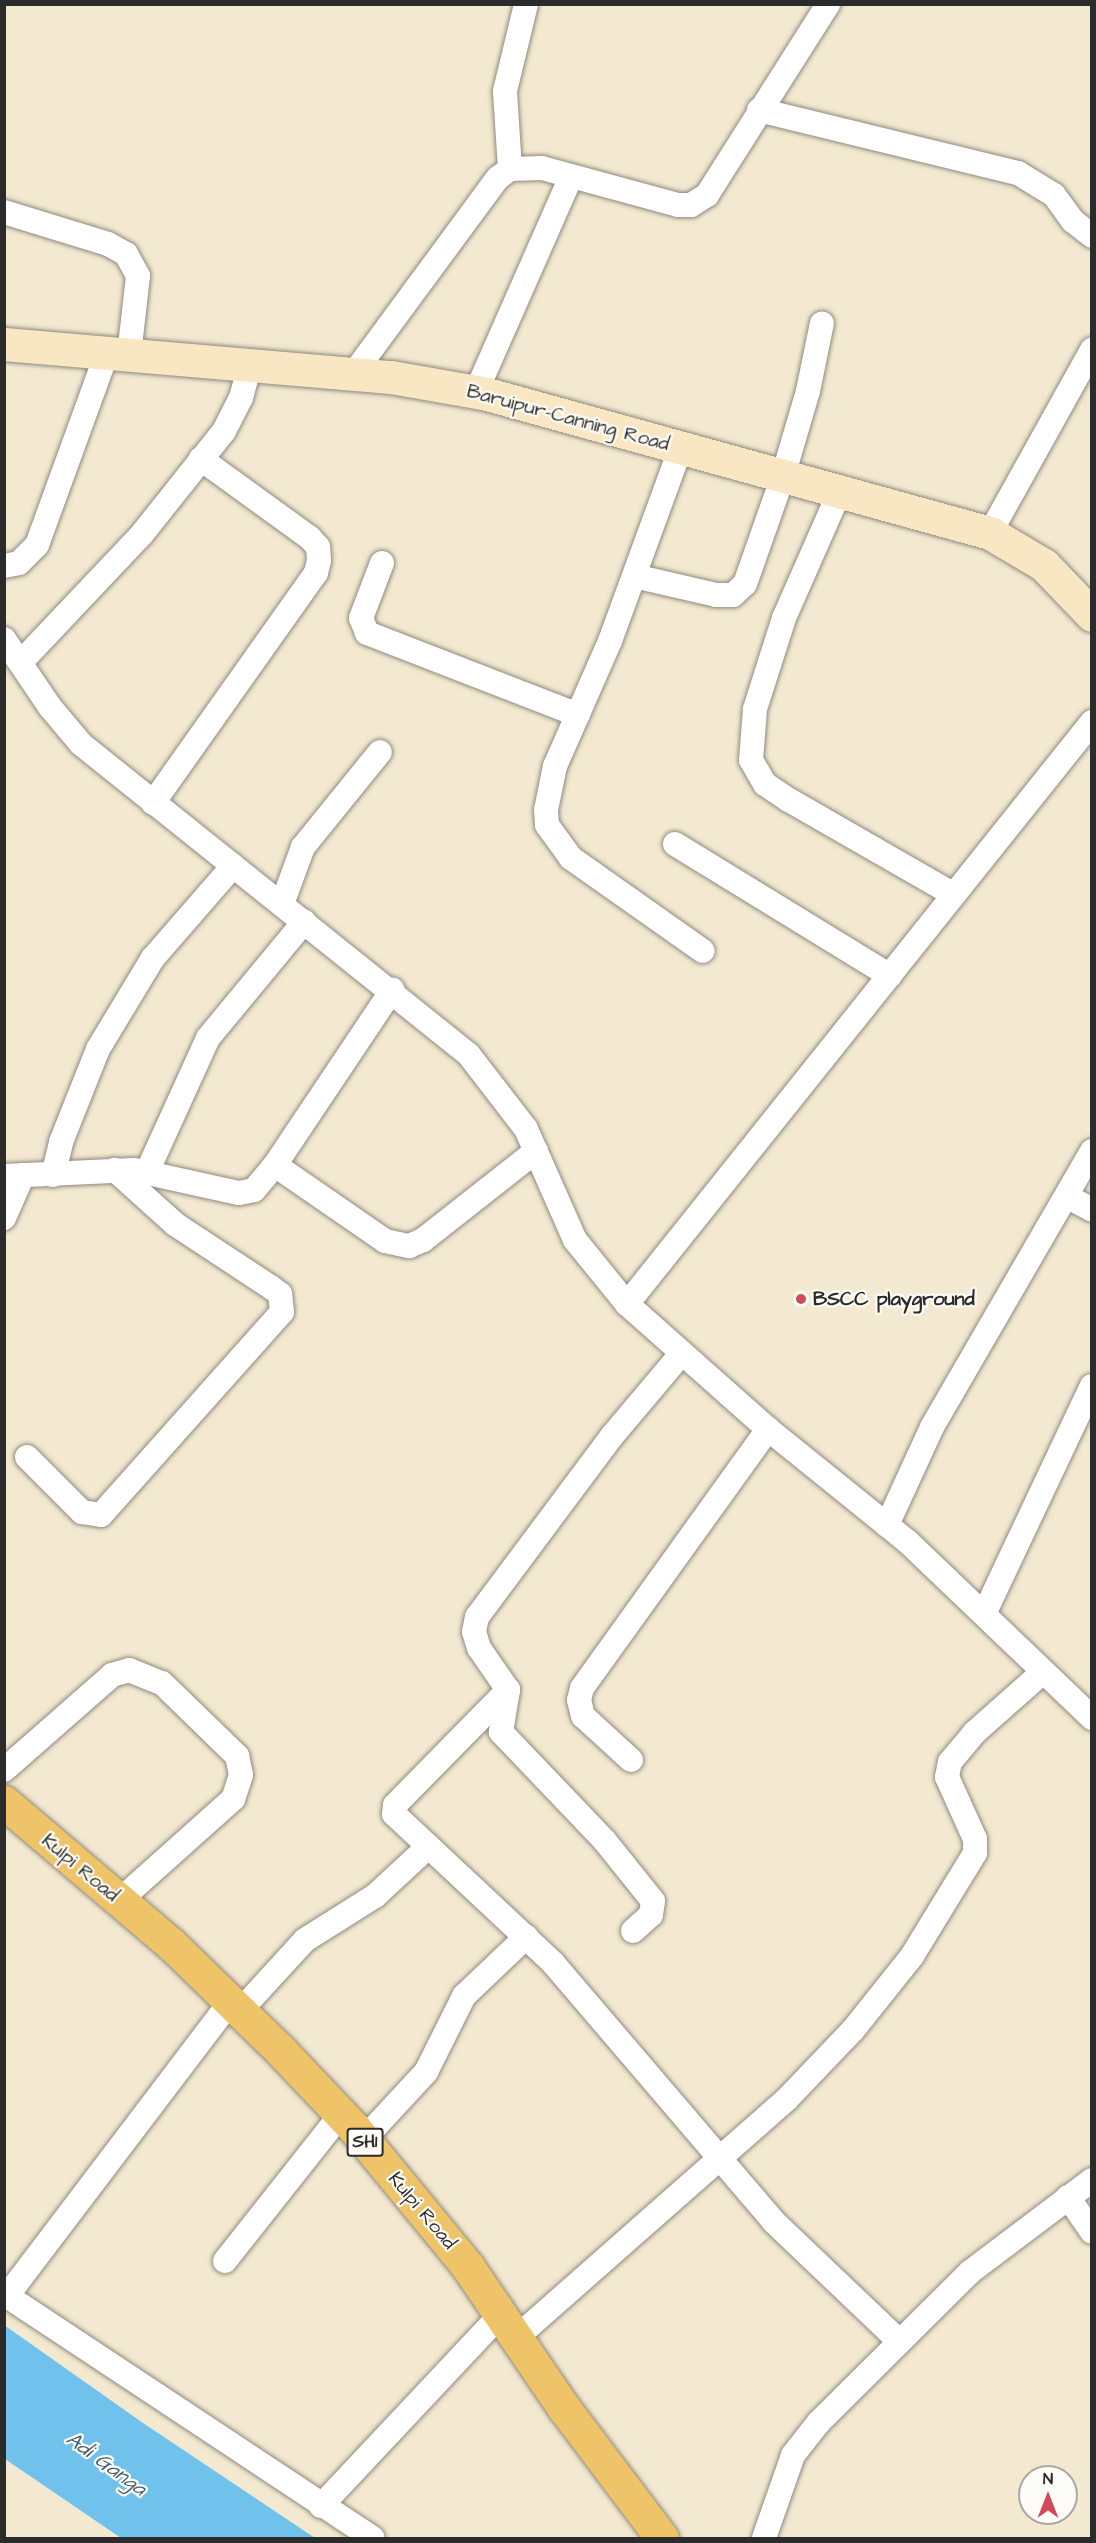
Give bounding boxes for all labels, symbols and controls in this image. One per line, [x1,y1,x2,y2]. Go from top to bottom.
street label: Baruipur-Canning Road [464,379,672,457]
place label: BSCC playground [813,1287,975,1311]
marker: BSCC playground [794,1292,808,1306]
street label: Kulpi Road [36,1829,124,1907]
road number: SH1 [346,2127,385,2157]
street label: Kulpi Road [383,2167,461,2255]
water label: Adi Ganga [61,2426,151,2502]
north arrow [1018,2465,1078,2525]
text: N [1043,2468,1053,2490]

